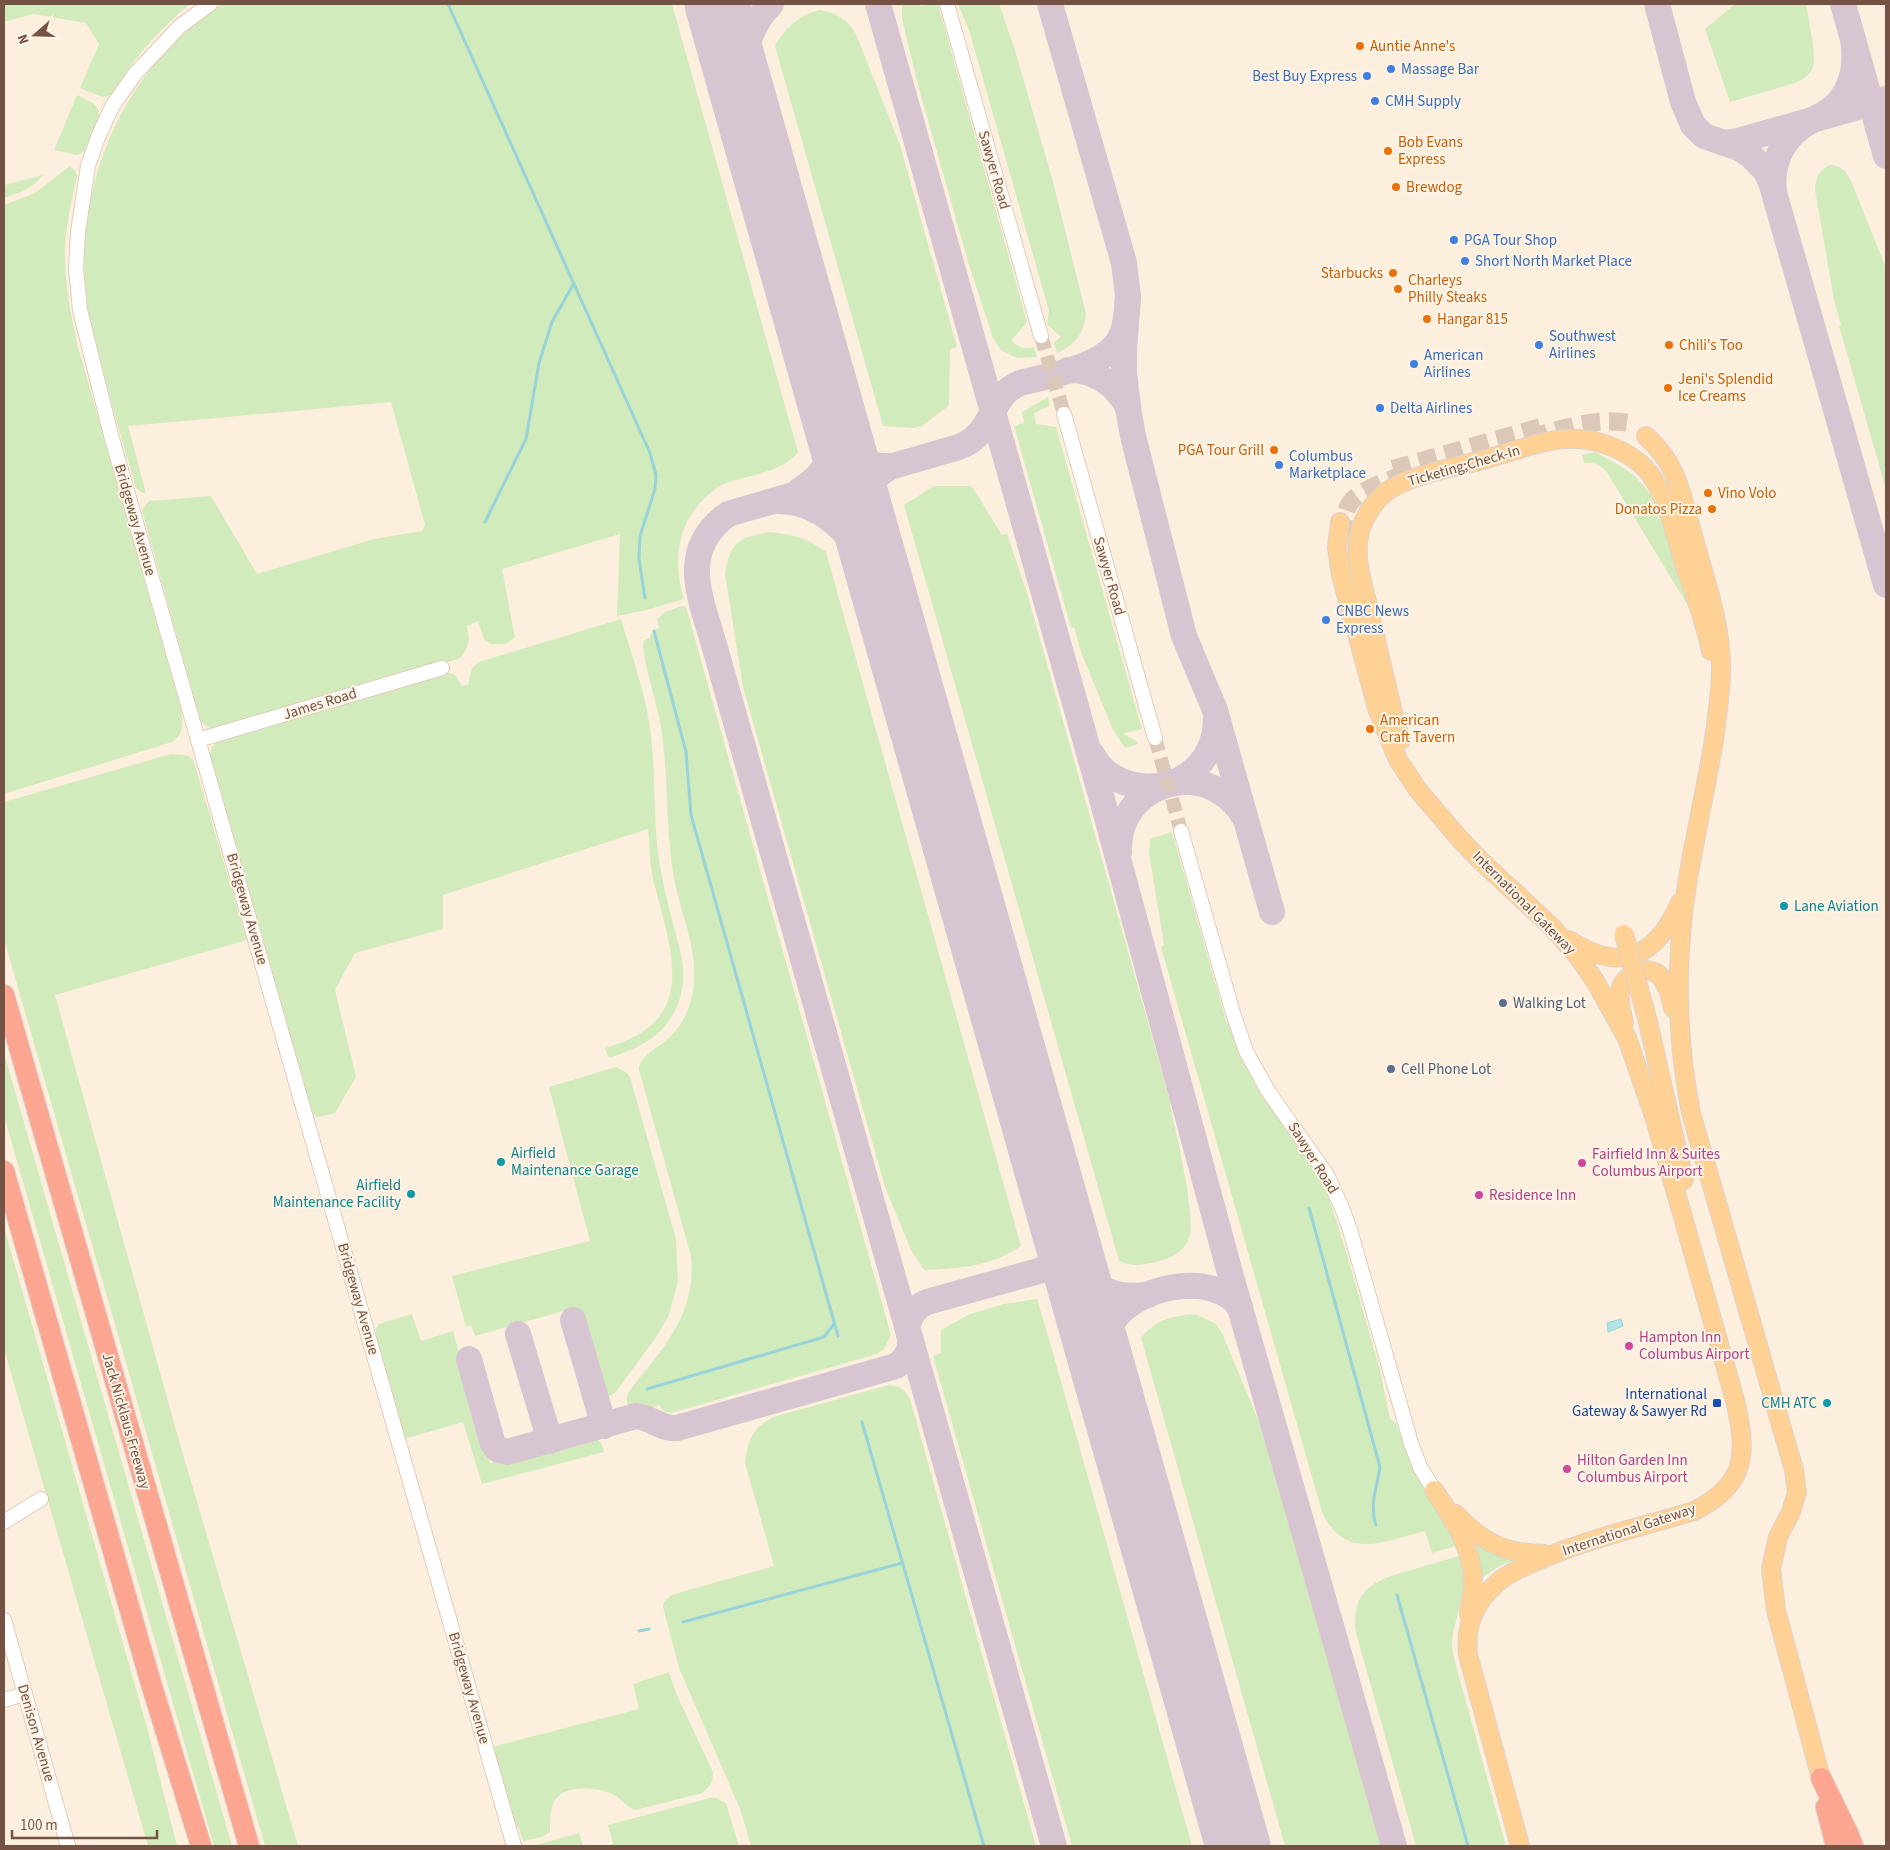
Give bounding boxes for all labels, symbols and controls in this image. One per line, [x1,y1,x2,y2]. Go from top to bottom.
north arrow [10,10,60,60]
text: N [13,31,35,47]
place label: Auntie Anne's [1370,36,1455,57]
marker: Auntie Anne's [1354,40,1366,52]
place label: Massage Bar [1401,59,1480,80]
marker: Massage Bar [1385,63,1397,75]
place label: Best Buy Express [1252,66,1357,87]
marker: Best Buy Express [1361,70,1373,82]
place label: CMH Supply [1385,91,1461,112]
marker: CMH Supply [1369,95,1381,107]
street label: Sawyer Road [973,128,1015,212]
place label: Bob Evans Express [1398,132,1463,170]
marker: Bob Evans Express [1382,145,1394,157]
place label: Brewdog [1406,177,1463,198]
marker: Brewdog [1390,181,1402,193]
place label: PGA Tour Shop [1464,230,1557,251]
marker: PGA Tour Shop [1448,234,1460,246]
place label: Short North Market Place [1475,251,1632,272]
marker: Short North Market Place [1459,255,1471,267]
place label: Starbucks [1321,263,1383,284]
marker: Starbucks [1387,267,1399,279]
place label: Charleys Philly Steaks [1408,270,1487,308]
marker: Charleys Philly Steaks [1392,283,1404,295]
place label: Hangar 815 [1437,309,1508,330]
marker: Hangar 815 [1421,313,1433,325]
place label: Southwest Airlines [1549,326,1616,364]
place label: Chili's Too [1679,335,1743,356]
marker: Southwest Airlines [1533,339,1545,351]
marker: Chili's Too [1663,339,1675,351]
place label: American Airlines [1424,345,1483,383]
marker: American Airlines [1408,358,1420,370]
place label: Jeni's Splendid Ice Creams [1678,369,1773,407]
marker: Jeni's Splendid Ice Creams [1662,382,1674,394]
place label: Delta Airlines [1390,398,1472,419]
marker: Delta Airlines [1374,402,1386,414]
place label: PGA Tour Grill [1178,440,1264,461]
street label: Ticketing;Check-In [1405,440,1523,492]
marker: PGA Tour Grill [1268,444,1280,456]
place label: Columbus Marketplace [1289,446,1366,484]
marker: Columbus Marketplace [1273,459,1285,471]
street label: Bridgeway Avenue [109,462,161,578]
place label: Vino Volo [1718,483,1776,504]
marker: Vino Volo [1702,487,1714,499]
place label: Donatos Pizza [1615,499,1702,520]
marker: Donatos Pizza [1706,503,1718,515]
street label: Sawyer Road [1088,534,1130,618]
place label: CNBC News Express [1336,601,1409,639]
marker: CNBC News Express [1320,614,1332,626]
street label: James Road [281,683,359,725]
place label: American Craft Tavern [1380,710,1455,748]
marker: American Craft Tavern [1364,723,1376,735]
street label: International Gateway [1467,846,1581,960]
street label: Bridgeway Avenue [221,851,273,967]
place label: Lane Aviation [1794,896,1879,917]
marker: Lane Aviation [1778,900,1790,912]
place label: Walking Lot [1513,993,1586,1014]
marker: Walking Lot [1497,997,1509,1009]
place label: Cell Phone Lot [1401,1059,1491,1080]
marker: Cell Phone Lot [1385,1063,1397,1075]
street label: Sawyer Road [1283,1118,1343,1198]
place label: Airfield Maintenance Garage [511,1143,639,1181]
place label: Fairfield Inn & Suites Columbus Airport [1592,1144,1720,1182]
marker: Airfield Maintenance Garage [495,1156,507,1168]
marker: Fairfield Inn & Suites Columbus Airport [1576,1157,1588,1169]
place label: Airfield Maintenance Facility [273,1175,401,1213]
place label: Residence Inn [1489,1185,1576,1206]
marker: Airfield Maintenance Facility [405,1188,417,1200]
marker: Residence Inn [1473,1189,1485,1201]
street label: Bridgeway Avenue [332,1241,384,1357]
place label: Hampton Inn Columbus Airport [1639,1327,1750,1365]
marker: Hampton Inn Columbus Airport [1623,1340,1635,1352]
street label: Jack Nicklaus Freeway [96,1350,156,1492]
place label: International Gateway & Sawyer Rd [1572,1384,1707,1422]
place label: CMH ATC [1761,1393,1817,1414]
marker: International Gateway & Sawyer Rd [1711,1397,1723,1409]
marker: CMH ATC [1821,1397,1833,1409]
place label: Hilton Garden Inn Columbus Airport [1577,1450,1688,1488]
marker: Hilton Garden Inn Columbus Airport [1561,1463,1573,1475]
street label: International Gateway [1560,1499,1698,1561]
street label: Bridgeway Avenue [443,1630,495,1746]
street label: Denison Avenue [12,1682,60,1784]
scale bar [12,1808,158,1840]
text: 100 m [20,1815,58,1836]

